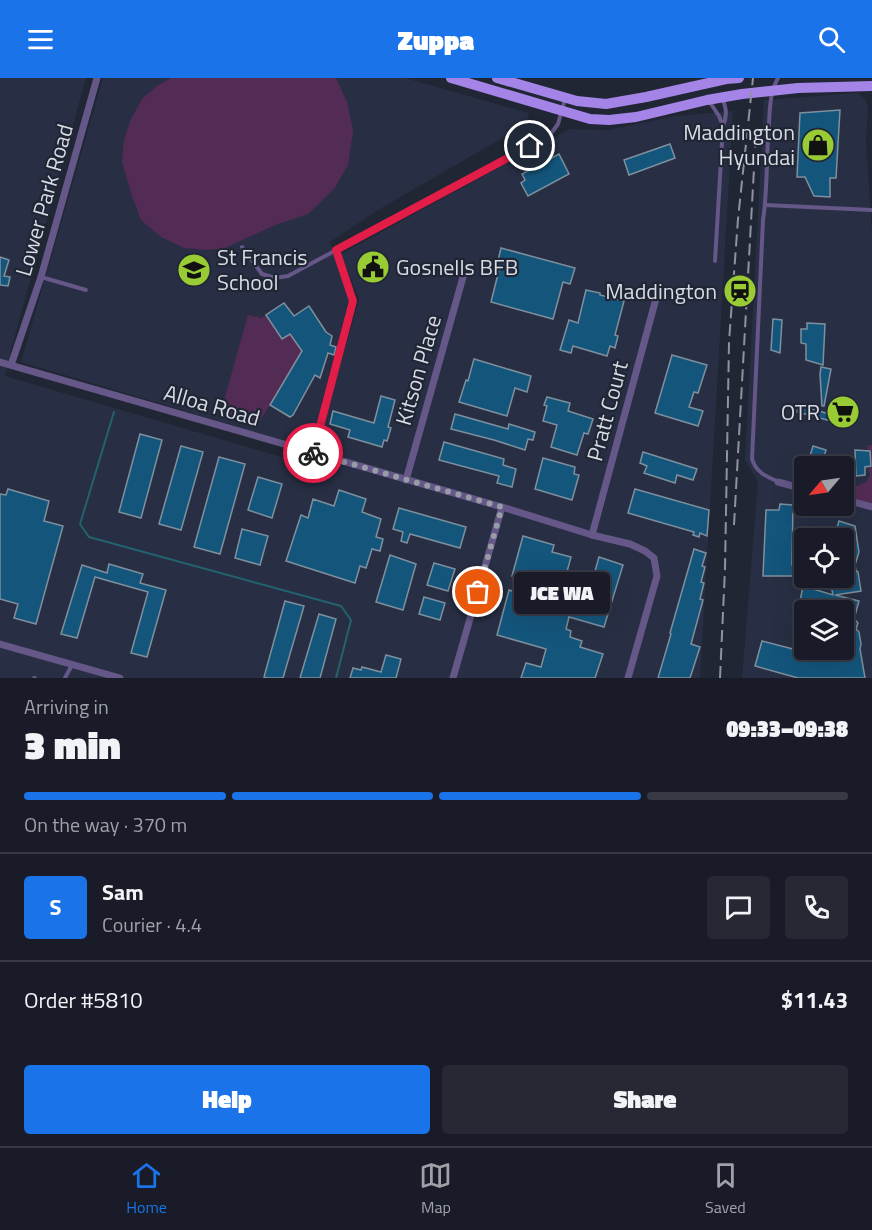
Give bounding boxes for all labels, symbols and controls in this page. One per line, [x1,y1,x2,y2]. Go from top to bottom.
text: Zuppa [398,19,474,60]
icon: menu [24,23,57,56]
icon: search [815,23,848,56]
place label: Maddington Hyundai [683,115,795,174]
street label: Lower Park Road [6,120,82,280]
pin [504,120,555,171]
shop icon: Maddington Hyundai [800,127,836,163]
icon: home [513,129,546,162]
place label: St Francis School [217,240,308,299]
public building icon: Gosnells BFB [355,249,391,285]
place label: Gosnells BFB [396,250,518,284]
school or university icon: St Francis School [176,252,212,288]
station icon: Maddington [722,273,758,309]
place label: Maddington [605,274,717,308]
street label: Kitson Place [386,311,450,429]
street label: Pratt Court [577,357,637,465]
street label: Alloa Road [160,375,264,435]
supermarket icon: OTR [825,394,861,430]
place label: OTR [781,395,820,429]
courier [283,423,343,483]
icon: bike [297,437,330,470]
north arrow [794,456,854,516]
map controls [794,456,854,660]
button: locate [794,528,854,588]
pin [452,566,503,617]
callout: JCE WA [514,571,610,613]
icon: bag [461,575,494,608]
text: JCE WA [531,577,593,608]
button: layers [794,600,854,660]
text: Arriving in [24,691,109,722]
text: 09:33–09:38 [726,712,848,746]
text: 3 min [24,715,121,774]
text: On the way · 370 m [24,809,187,840]
text: Sam [102,875,144,909]
button: chat [707,876,770,939]
button: phone [785,876,848,939]
text: S [50,890,61,924]
text: Courier · 4.4 [102,909,202,940]
text: Order #5810 [24,983,143,1017]
text: $11.43 [781,983,848,1017]
button: Help [24,1065,430,1134]
button: Share [442,1065,848,1134]
tab: Home [126,1159,167,1219]
tab: Map [419,1159,452,1219]
tab: Saved [705,1159,746,1219]

